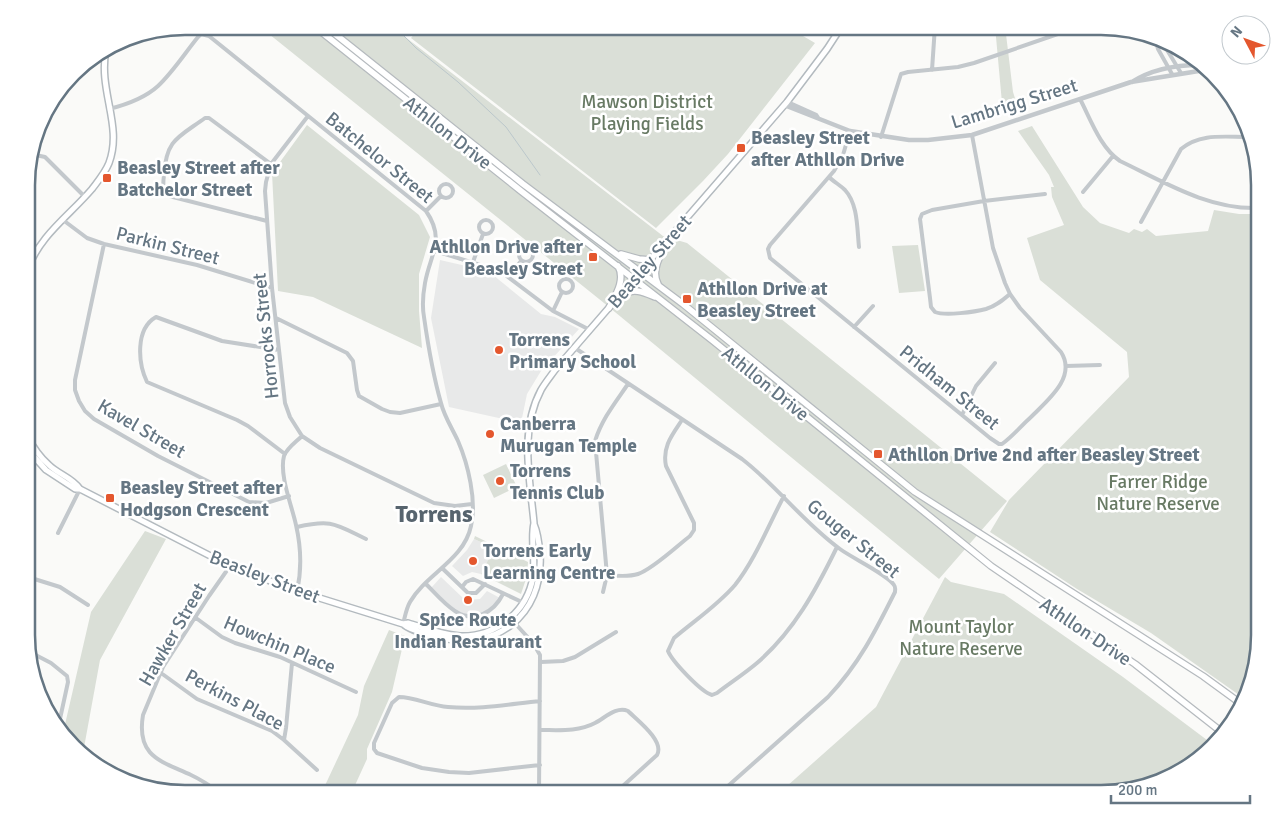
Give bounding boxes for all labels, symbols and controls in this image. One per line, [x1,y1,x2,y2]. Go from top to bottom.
north arrow [1221,15,1271,65]
text: N [1227,23,1246,41]
street label: Lambrigg Street [948,73,1081,135]
park label: Mawson District Playing Fields [581,90,713,136]
street label: Athllon Drive [398,91,497,175]
street label: Batchelor Street [320,107,439,209]
place label: Beasley Street after Athllon Drive [751,126,904,172]
marker: Beasley Street after Athllon Drive [735,142,747,154]
place label: Beasley Street after Batchelor Street [117,156,280,202]
marker: Beasley Street after Batchelor Street [101,172,113,184]
street label: Beasley Street [603,210,697,313]
street label: Parkin Street [114,222,222,270]
place label: Athllon Drive after Beasley Street [430,235,583,281]
marker: Athllon Drive after Beasley Street [587,251,599,263]
street label: Horrocks Street [247,271,285,400]
place label: Athllon Drive at Beasley Street [697,277,828,323]
marker: Athllon Drive at Beasley Street [681,293,693,305]
place label: Torrens Primary School [509,328,636,374]
street label: Pridham Street [894,340,1005,436]
street label: Athllon Drive [717,341,814,426]
marker: Torrens Primary School [493,344,505,356]
street label: Kavel Street [93,394,190,464]
place label: Canberra Murugan Temple [500,412,637,458]
marker: Canberra Murugan Temple [484,428,496,440]
place label: Athllon Drive 2nd after Beasley Street [888,443,1200,467]
marker: Athllon Drive 2nd after Beasley Street [872,448,884,460]
place label: Torrens Tennis Club [510,459,604,505]
park label: Farrer Ridge Nature Reserve [1096,470,1220,516]
marker: Torrens Tennis Club [494,475,506,487]
place label: Beasley Street after Hodgson Crescent [120,476,283,522]
marker: Beasley Street after Hodgson Crescent [104,492,116,504]
street label: Gouger Street [802,494,905,584]
district label: Torrens [395,499,473,529]
place label: Torrens Early Learning Centre [483,539,615,585]
street label: Beasley Street [206,545,323,609]
marker: Torrens Early Learning Centre [467,555,479,567]
street label: Hawker Street [134,578,212,690]
street label: Athllon Drive [1035,592,1136,671]
marker: Spice Route Indian Restaurant [462,594,474,606]
place label: Spice Route Indian Restaurant [394,608,542,654]
street label: Howchin Place [220,611,339,679]
park label: Mount Taylor Nature Reserve [899,615,1023,661]
street label: Perkins Place [181,664,288,736]
scale bar [1111,772,1250,804]
text: 200 m [1118,781,1158,799]

